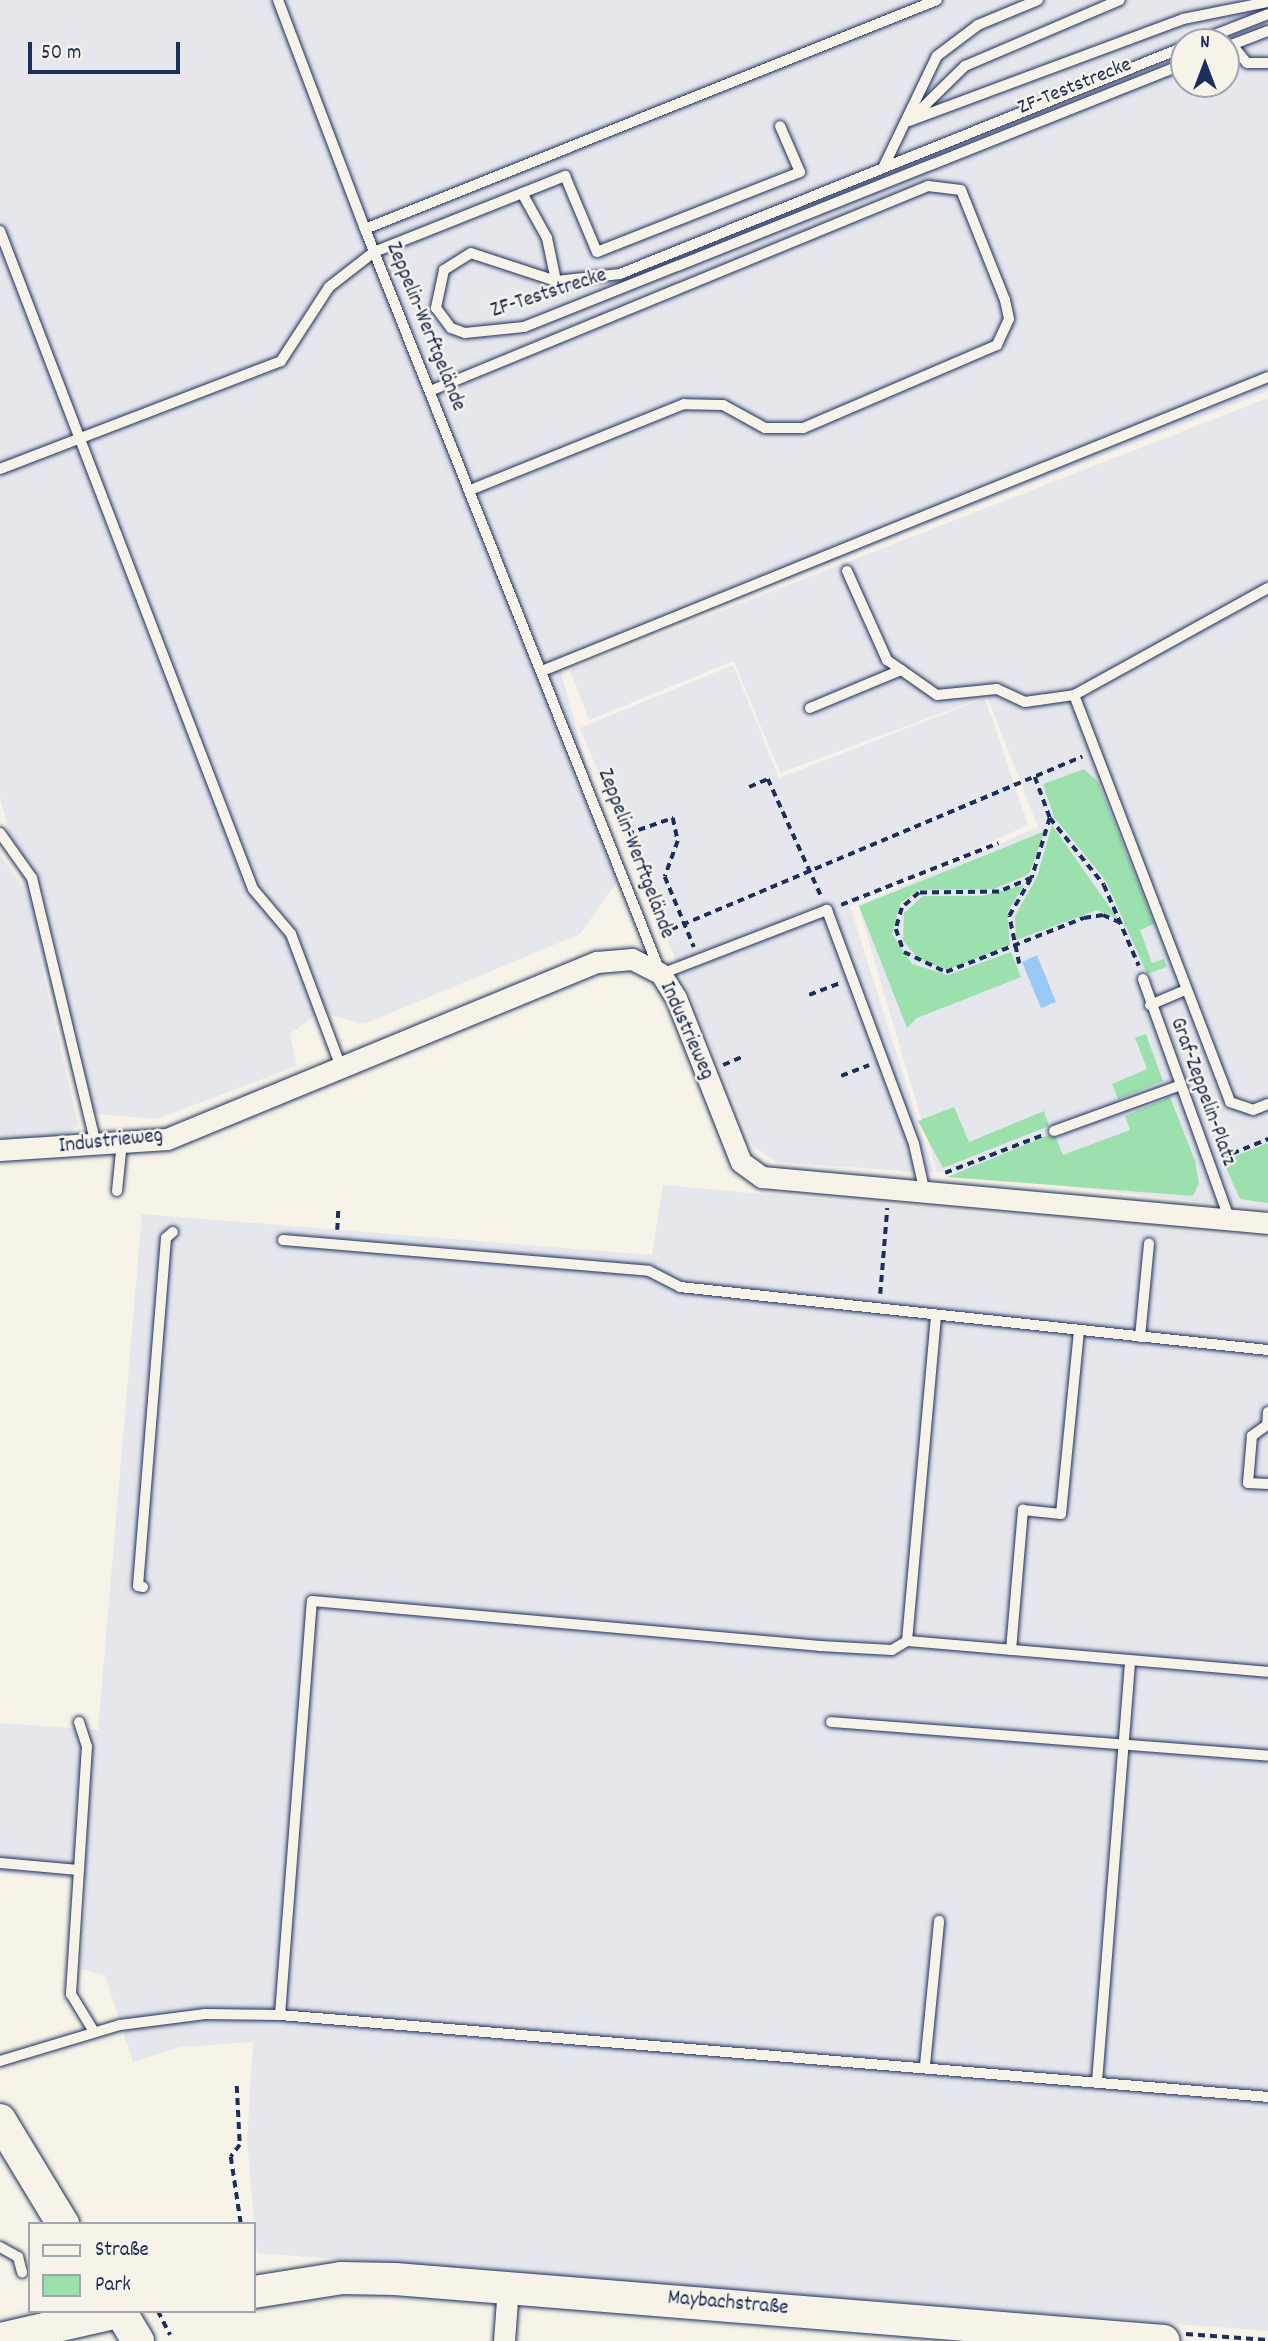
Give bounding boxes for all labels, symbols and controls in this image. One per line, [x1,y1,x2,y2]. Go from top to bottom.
scale bar [32,28,184,72]
north arrow [1170,28,1240,98]
text: N [1200,30,1210,57]
text: 50 m [41,39,81,69]
street label: ZF-Teststrecke [1015,53,1135,121]
street label: Zeppelin-Werftgelände [380,239,470,415]
street label: ZF-Teststrecke [488,263,610,325]
street label: Zeppelin-Werftgelände [591,766,679,942]
street label: Industrieweg [653,978,719,1084]
street label: Graf-Zeppelin-Platz [1164,1015,1240,1169]
street label: Industrieweg [58,1124,164,1160]
legend [28,2222,256,2313]
text: Straße [95,2236,149,2266]
text: Park [95,2271,131,2301]
street label: Maybachstraße [667,2286,789,2322]

